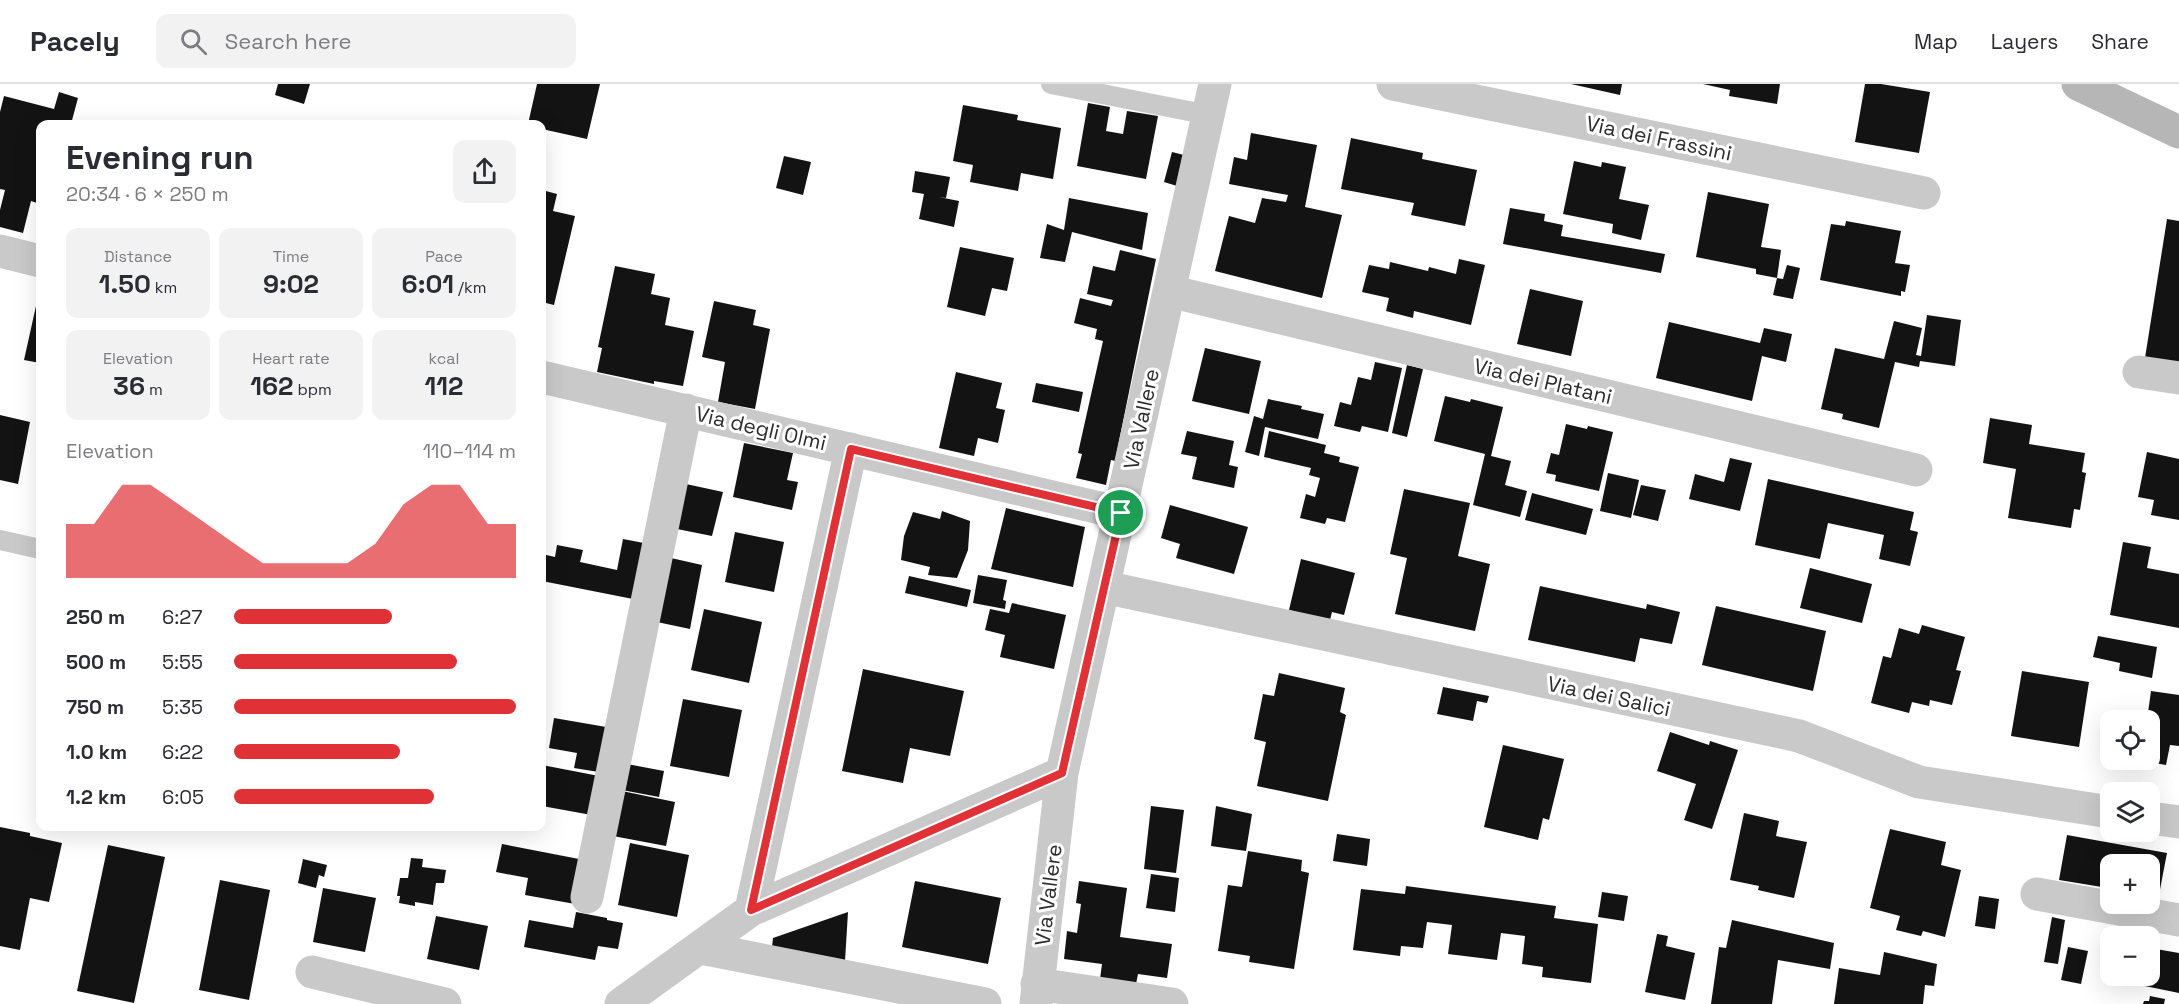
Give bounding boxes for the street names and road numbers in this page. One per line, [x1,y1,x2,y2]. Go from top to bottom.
street label: Via dei Frassini [1584,109,1734,167]
street label: Via dei Platani [1471,352,1615,410]
street label: Via Vallere [1117,366,1165,472]
street label: Via degli Olmi [693,400,829,456]
street label: Via dei Salici [1545,670,1673,722]
street label: Via Vallere [1028,843,1068,947]

